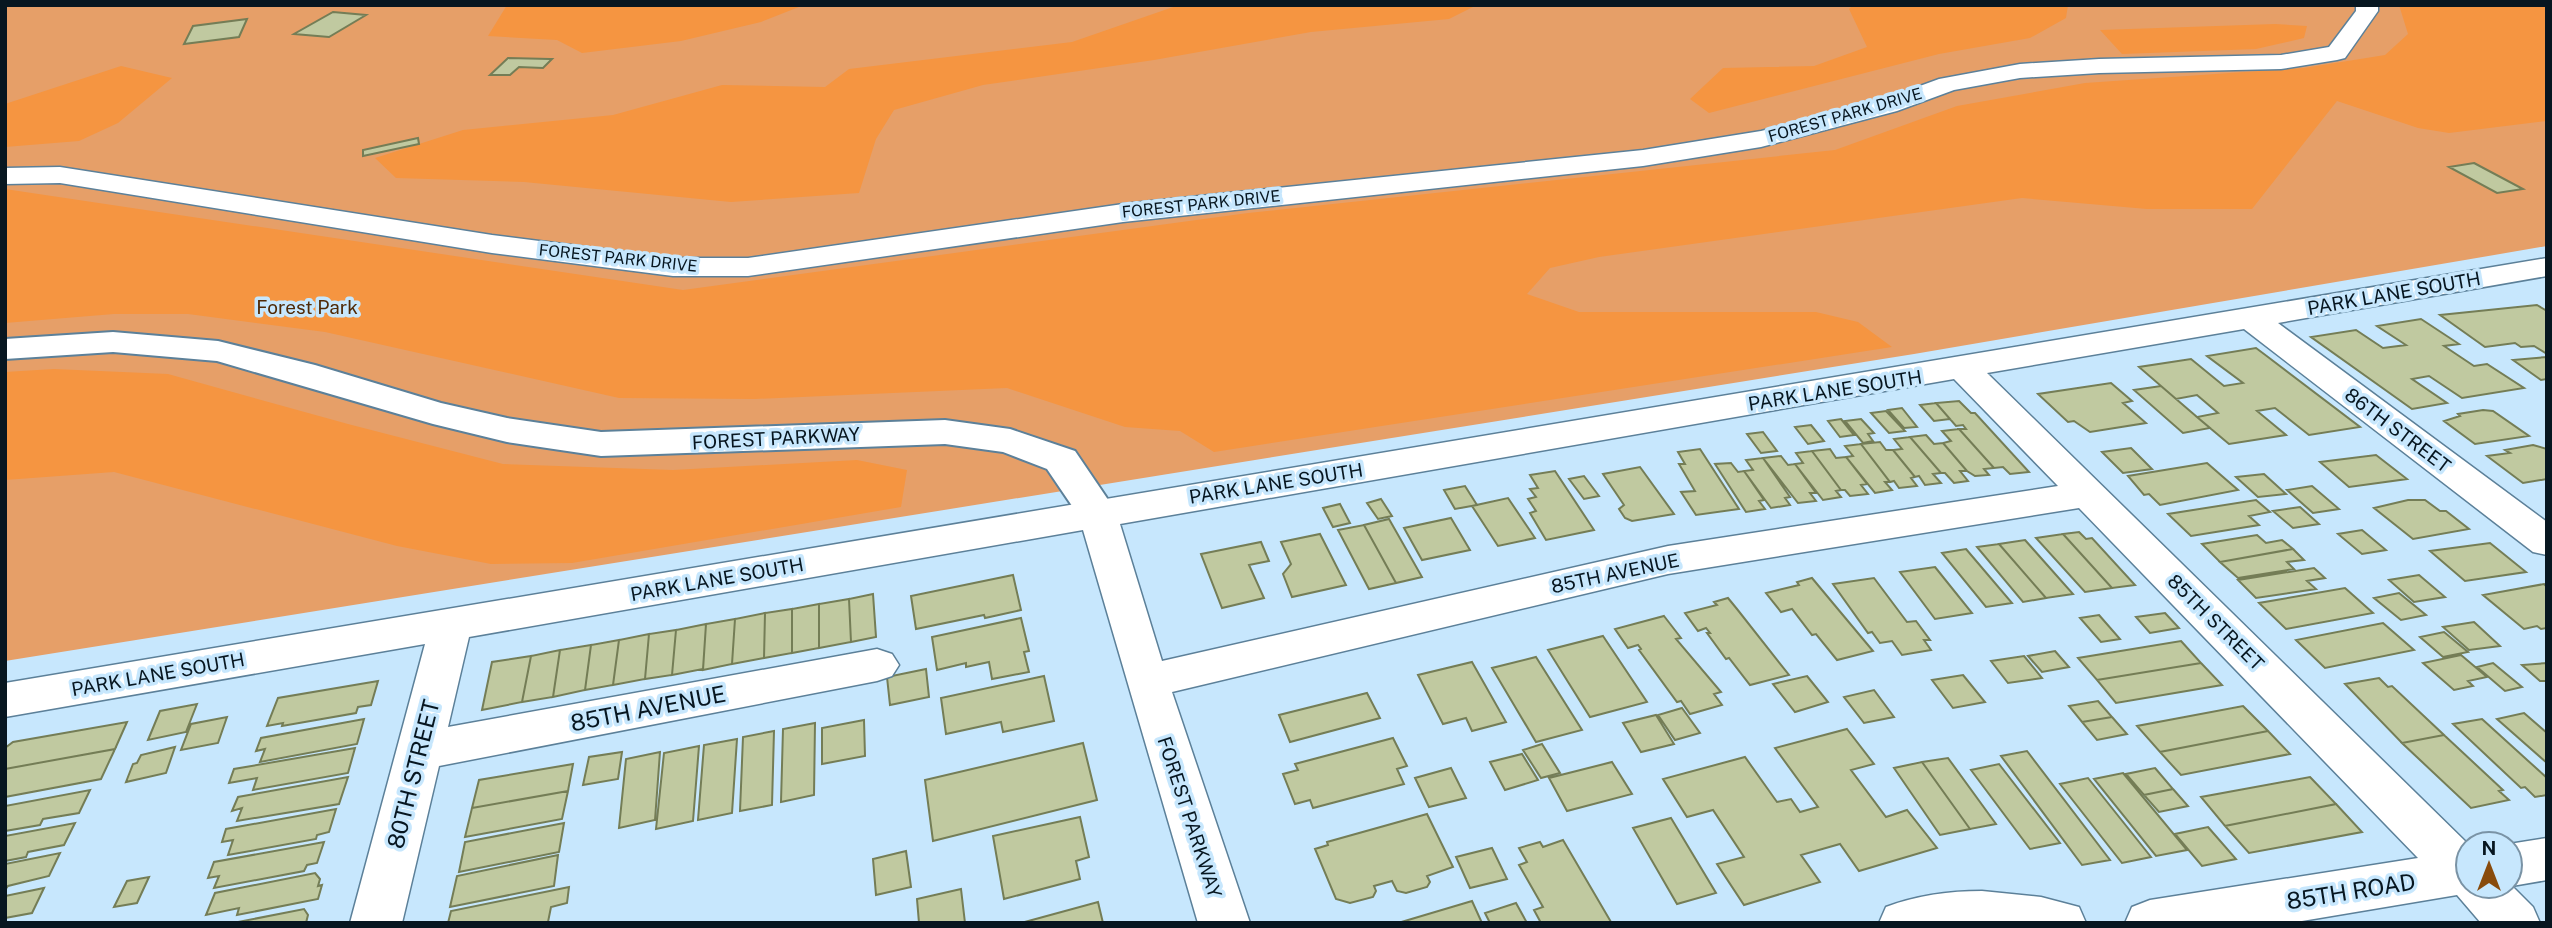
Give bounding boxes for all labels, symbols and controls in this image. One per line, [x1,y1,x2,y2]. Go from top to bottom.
street label: FOREST PARK DRIVE [1766,84,1924,146]
street label: FOREST PARK DRIVE [1121,186,1281,222]
street label: FOREST PARK DRIVE [538,240,698,276]
street label: PARK LANE SOUTH [2306,267,2482,319]
park label: Forest Park [256,296,358,318]
street label: PARK LANE SOUTH [1747,365,1923,415]
street label: 86TH STREET [2341,383,2455,477]
street label: FOREST PARKWAY [691,423,861,453]
street label: PARK LANE SOUTH [1188,458,1364,508]
street label: 85TH AVENUE [1549,549,1681,597]
street label: PARK LANE SOUTH [629,553,805,605]
street label: 85TH STREET [2163,569,2269,675]
street label: PARK LANE SOUTH [70,648,246,700]
street label: 85TH AVENUE [568,680,728,736]
street label: 80TH STREET [381,696,445,851]
street label: FOREST PARKWAY [1154,734,1227,901]
north arrow [2454,830,2524,900]
text: N [2482,837,2496,859]
street label: 85TH ROAD [2285,867,2417,915]

